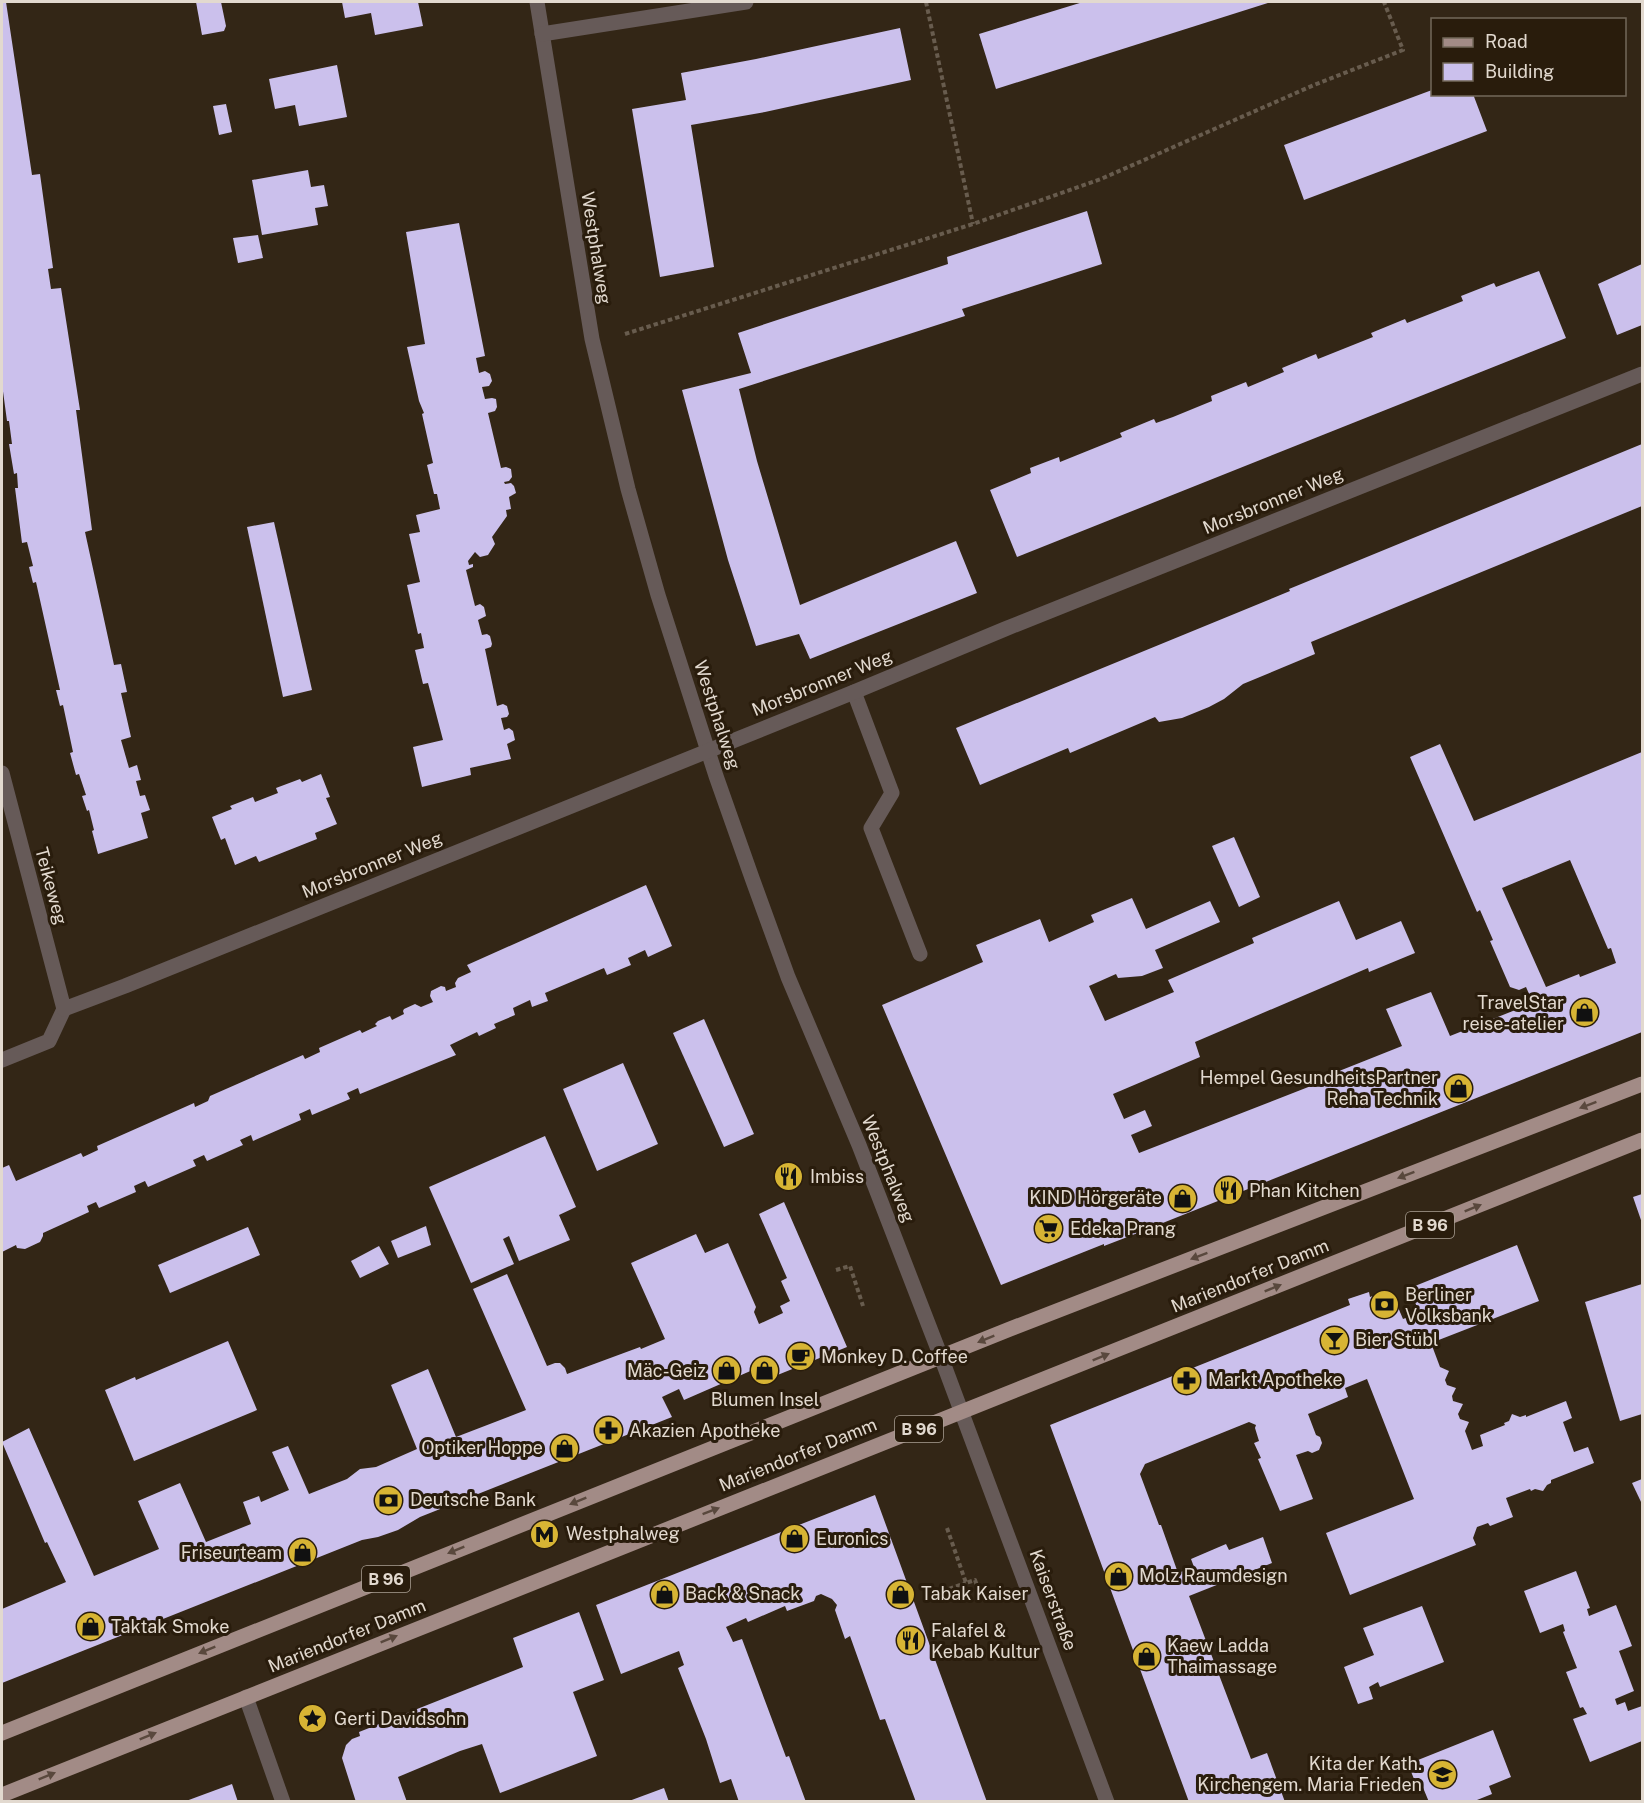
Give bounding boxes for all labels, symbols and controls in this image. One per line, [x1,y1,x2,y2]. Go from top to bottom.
legend [1431,18,1626,96]
text: Road [1485,31,1528,52]
text: Building [1485,61,1554,82]
street label: Westphalweg [577,190,616,306]
street label: Morsbronner Weg [1200,463,1346,538]
street label: Morsbronner Weg [749,645,895,720]
street label: Westphalweg [690,658,745,772]
street label: Morsbronner Weg [299,827,445,902]
street label: Teikeweg [31,845,72,927]
place label: TravelStar reise-atelier [1463,992,1564,1034]
shop icon: TravelStar reise-atelier [1569,997,1601,1029]
place label: Hempel GesundheitsPartner Reha Technik [1200,1067,1438,1109]
shop icon: Hempel GesundheitsPartner Reha Technik [1443,1072,1475,1104]
one-way arrow [1579,1101,1597,1110]
street label: Westphalweg [857,1112,919,1225]
restaurant icon: Imbiss [773,1161,805,1193]
place label: Imbiss [810,1166,864,1187]
one-way arrow [1397,1171,1415,1181]
restaurant icon: Phan Kitchen [1212,1175,1244,1207]
place label: Phan Kitchen [1249,1180,1360,1201]
shop icon: KIND Hörgeräte [1167,1182,1199,1214]
place label: KIND Hörgeräte [1029,1187,1162,1208]
one-way arrow [1464,1203,1482,1212]
road number: B 96 [1406,1212,1454,1238]
supermarket icon: Edeka Prang [1033,1213,1065,1245]
place label: Edeka Prang [1070,1218,1176,1239]
street label: Mariendorfer Damm [1168,1234,1332,1317]
one-way arrow [1190,1251,1208,1261]
one-way arrow [1264,1283,1282,1293]
place label: Berliner Volksbank [1405,1284,1492,1326]
bank icon: Berliner Volksbank [1368,1289,1400,1321]
bar icon: Bier Stübl [1318,1324,1350,1356]
place label: Bier Stübl [1355,1329,1439,1350]
one-way arrow [977,1334,995,1344]
cafe icon: Monkey D. Coffee [784,1341,816,1373]
place label: Monkey D. Coffee [821,1346,968,1367]
one-way arrow [1092,1352,1110,1361]
shop icon: Mäc-Geiz [711,1355,743,1387]
shop icon: Blumen Insel [749,1355,781,1387]
place label: Mäc-Geiz [627,1360,706,1381]
pharmacy icon: Markt Apotheke [1171,1364,1203,1396]
place label: Markt Apotheke [1208,1369,1343,1390]
place label: Blumen Insel [711,1389,819,1410]
street label: Mariendorfer Damm [716,1413,880,1496]
pharmacy icon: Akazien Apotheke [592,1415,624,1447]
road number: B 96 [895,1416,943,1442]
place label: Akazien Apotheke [629,1420,780,1441]
shop icon: Optiker Hoppe [548,1432,580,1464]
place label: Optiker Hoppe [421,1437,543,1458]
bank icon: Deutsche Bank [373,1484,405,1516]
place label: Deutsche Bank [410,1489,536,1510]
one-way arrow [569,1497,587,1507]
one-way arrow [703,1506,721,1516]
metro station icon: Westphalweg [529,1518,561,1550]
place label: Westphalweg [566,1523,680,1544]
shop icon: Euronics [779,1523,811,1555]
place label: Euronics [816,1528,888,1549]
shop icon: Friseurteam [287,1537,319,1569]
place label: Friseurteam [181,1542,282,1563]
one-way arrow [446,1546,464,1556]
street label: Kaiserstraße [1025,1546,1081,1653]
shop icon: Molz Raumdesign [1102,1560,1134,1592]
place label: Molz Raumdesign [1139,1565,1288,1586]
road number: B 96 [362,1566,410,1592]
shop icon: Back & Snack [648,1578,680,1610]
shop icon: Tabak Kaiser [884,1578,916,1610]
place label: Back & Snack [685,1583,800,1604]
place label: Tabak Kaiser [921,1583,1029,1604]
street label: Mariendorfer Damm [265,1594,429,1677]
shop icon: Taktak Smoke [74,1611,106,1643]
place label: Taktak Smoke [111,1616,230,1637]
place label: Falafel & Kebab Kultur [931,1620,1040,1662]
restaurant icon: Falafel & Kebab Kultur [894,1625,926,1657]
one-way arrow [380,1634,398,1644]
place label: Kaew Ladda Thaimassage [1167,1635,1277,1677]
shop icon: Kaew Ladda Thaimassage [1130,1640,1162,1672]
one-way arrow [198,1646,216,1656]
place icon: Gerti Davidsohn [297,1703,329,1735]
place label: Gerti Davidsohn [334,1708,466,1729]
one-way arrow [139,1731,157,1741]
place label: Kita der Kath. Kirchengem. Maria Frieden [1197,1753,1422,1795]
school or university icon: Kita der Kath. Kirchengem. Maria Frieden [1427,1758,1459,1790]
one-way arrow [39,1771,57,1781]

